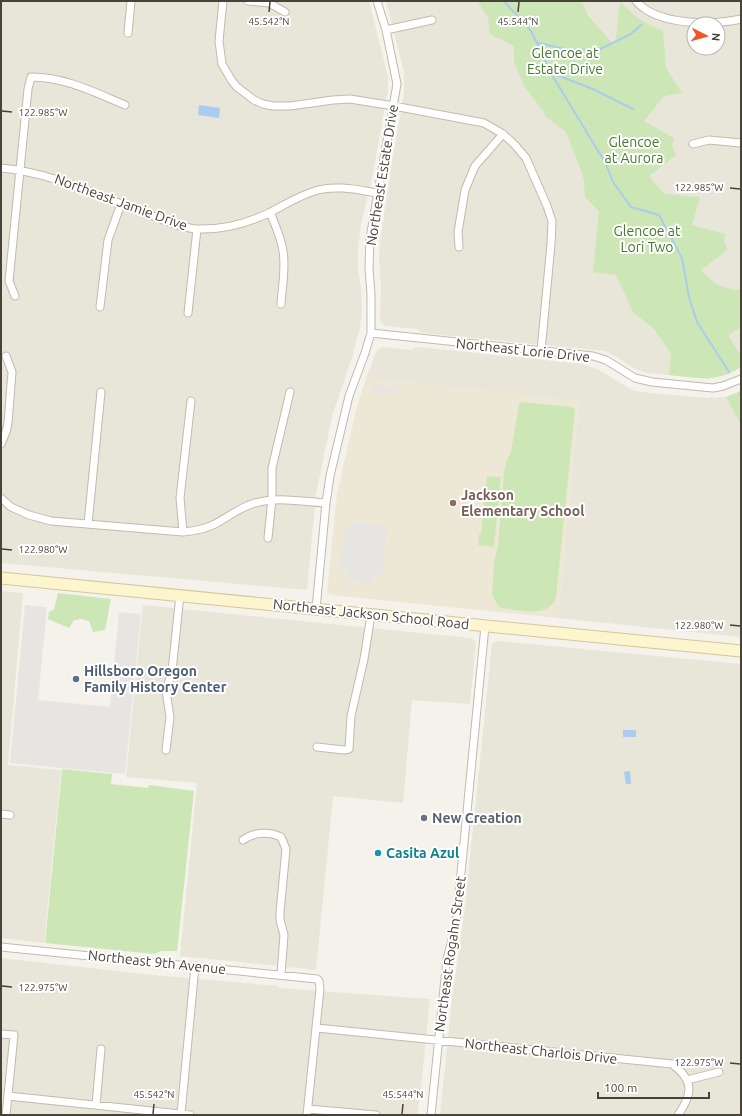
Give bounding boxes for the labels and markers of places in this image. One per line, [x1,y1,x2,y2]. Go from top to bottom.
place label: Jackson Elementary School [461,487,584,519]
marker: Jackson Elementary School [448,498,458,508]
place label: Hillsboro Oregon Family History Center [84,663,227,695]
marker: Hillsboro Oregon Family History Center [71,674,81,684]
place label: New Creation [432,810,522,826]
marker: New Creation [419,813,429,823]
place label: Casita Azul [386,845,459,861]
marker: Casita Azul [373,848,383,858]

